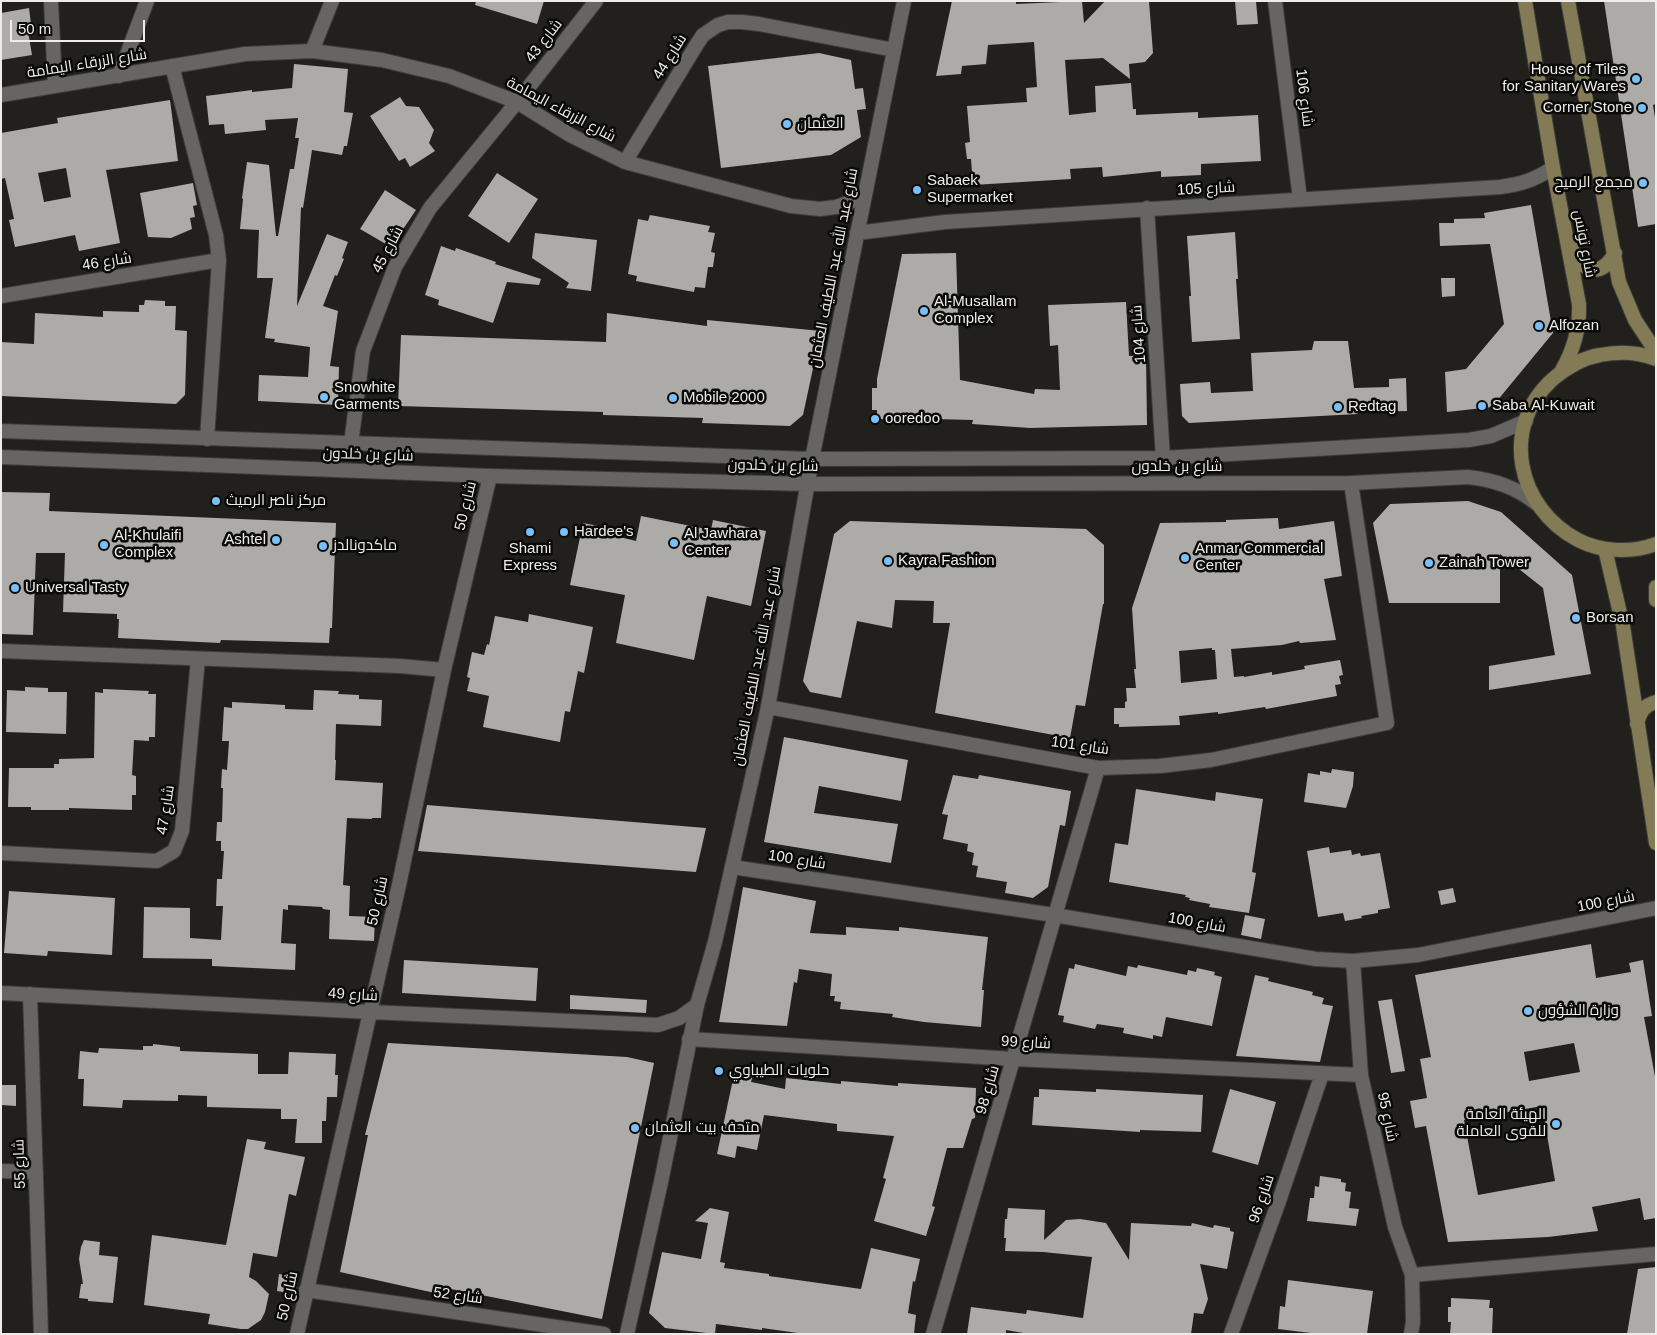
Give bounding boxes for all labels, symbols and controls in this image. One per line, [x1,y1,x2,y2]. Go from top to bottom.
scale bar [12,10,148,42]
street label: شارع 43 [522,16,566,66]
text: 50 m [18,20,51,37]
street label: شارع 44 [649,31,691,83]
street label: شارع الزرقاء اليمامة [26,46,148,82]
place label: House of Tiles for Sanitary Wares [1502,61,1626,96]
street label: شارع 106 [1292,68,1316,128]
marker: House of Tiles for Sanitary Wares [1630,73,1642,85]
street label: شارع الزرقاء اليمامة [503,74,619,146]
place label: Corner Stone [1543,99,1632,117]
marker: Corner Stone [1636,102,1648,114]
place label: العثمان [797,115,844,133]
marker: العثمان [781,118,793,130]
street label: شارع عبد الله عبد اللطيف العثمان [806,167,862,369]
place label: Sabaek Supermarket [927,172,1013,207]
place label: مجمع الرميح [1554,174,1633,192]
marker: مجمع الرميح [1637,177,1649,189]
street label: شارع 105 [1176,178,1236,200]
marker: Sabaek Supermarket [911,184,923,196]
street label: شارع تونس [1569,209,1599,279]
street label: شارع 45 [368,224,408,276]
street label: شارع 46 [81,249,133,275]
place label: Al-Musallam Complex [934,293,1017,328]
street label: شارع 104 [1128,304,1150,364]
marker: Al-Musallam Complex [918,305,930,317]
place label: Alfozan [1549,317,1599,335]
marker: Alfozan [1533,320,1545,332]
place label: Snowhite Garments [334,379,400,414]
place label: Mobile 2000 [683,389,765,407]
marker: Snowhite Garments [318,391,330,403]
marker: Mobile 2000 [667,392,679,404]
place label: Saba Al-Kuwait [1492,397,1595,415]
place label: Redtag [1348,398,1396,416]
marker: Saba Al-Kuwait [1476,400,1488,412]
marker: Redtag [1332,401,1344,413]
place label: ooredoo [885,410,940,428]
marker: ooredoo [869,413,881,425]
street label: شارع بن خلدون [322,444,414,466]
street label: شارع بن خلدون [727,456,819,476]
street label: شارع بن خلدون [1132,458,1222,476]
street label: شارع 50 [451,480,481,532]
place label: مركز ناصر الرميث [226,492,326,510]
marker: مركز ناصر الرميث [210,495,222,507]
place label: Hardee's [574,523,634,541]
place label: Al Jawhara Center [684,525,758,560]
marker: Shami Express [524,526,536,538]
marker: Hardee's [558,526,570,538]
place label: Al-Khulaifi Complex [114,527,182,562]
place label: Ashtel [224,531,266,549]
marker: Ashtel [270,534,282,546]
place label: ماكدونالدز [333,537,397,555]
marker: Al Jawhara Center [668,537,680,549]
marker: Al-Khulaifi Complex [98,539,110,551]
marker: ماكدونالدز [317,540,329,552]
place label: Shami Express [503,540,557,575]
place label: Anmar Commercial Center [1195,540,1323,575]
place label: Kayra Fashion [898,552,995,570]
marker: Anmar Commercial Center [1179,552,1191,564]
place label: Zainah Tower [1439,554,1529,572]
marker: Kayra Fashion [882,555,894,567]
marker: Zainah Tower [1423,557,1435,569]
street label: شارع عبد الله عبد اللطيف العثمان [729,565,785,767]
place label: Universal Tasty [25,579,127,597]
marker: Universal Tasty [9,582,21,594]
place label: Borsan [1586,609,1634,627]
marker: Borsan [1570,612,1582,624]
street label: شارع 101 [1050,733,1110,759]
street label: شارع 47 [153,784,179,836]
street label: شارع 100 [767,847,827,873]
street label: شارع 50 [364,875,392,927]
street label: شارع 100 [1576,888,1636,916]
street label: شارع 100 [1167,909,1227,937]
street label: شارع 49 [328,985,378,1005]
place label: وزارة الشؤون [1538,1002,1619,1020]
marker: وزارة الشؤون [1522,1005,1534,1017]
street label: شارع 99 [1001,1033,1051,1053]
place label: حلويات الطيباوي [729,1062,829,1080]
street label: شارع 98 [972,1064,1004,1116]
marker: حلويات الطيباوي [713,1065,725,1077]
street label: شارع 95 [1373,1091,1401,1143]
place label: الهيئة العامة للقوى العاملة [1456,1106,1546,1141]
marker: الهيئة العامة للقوى العاملة [1550,1118,1562,1130]
place label: متحف بيت العثمان [645,1119,760,1137]
marker: متحف بيت العثمان [629,1122,641,1134]
street label: شارع 55 [10,1139,30,1189]
street label: شارع 96 [1245,1172,1279,1226]
street label: شارع 50 [274,1270,302,1322]
street label: شارع 52 [432,1284,484,1308]

